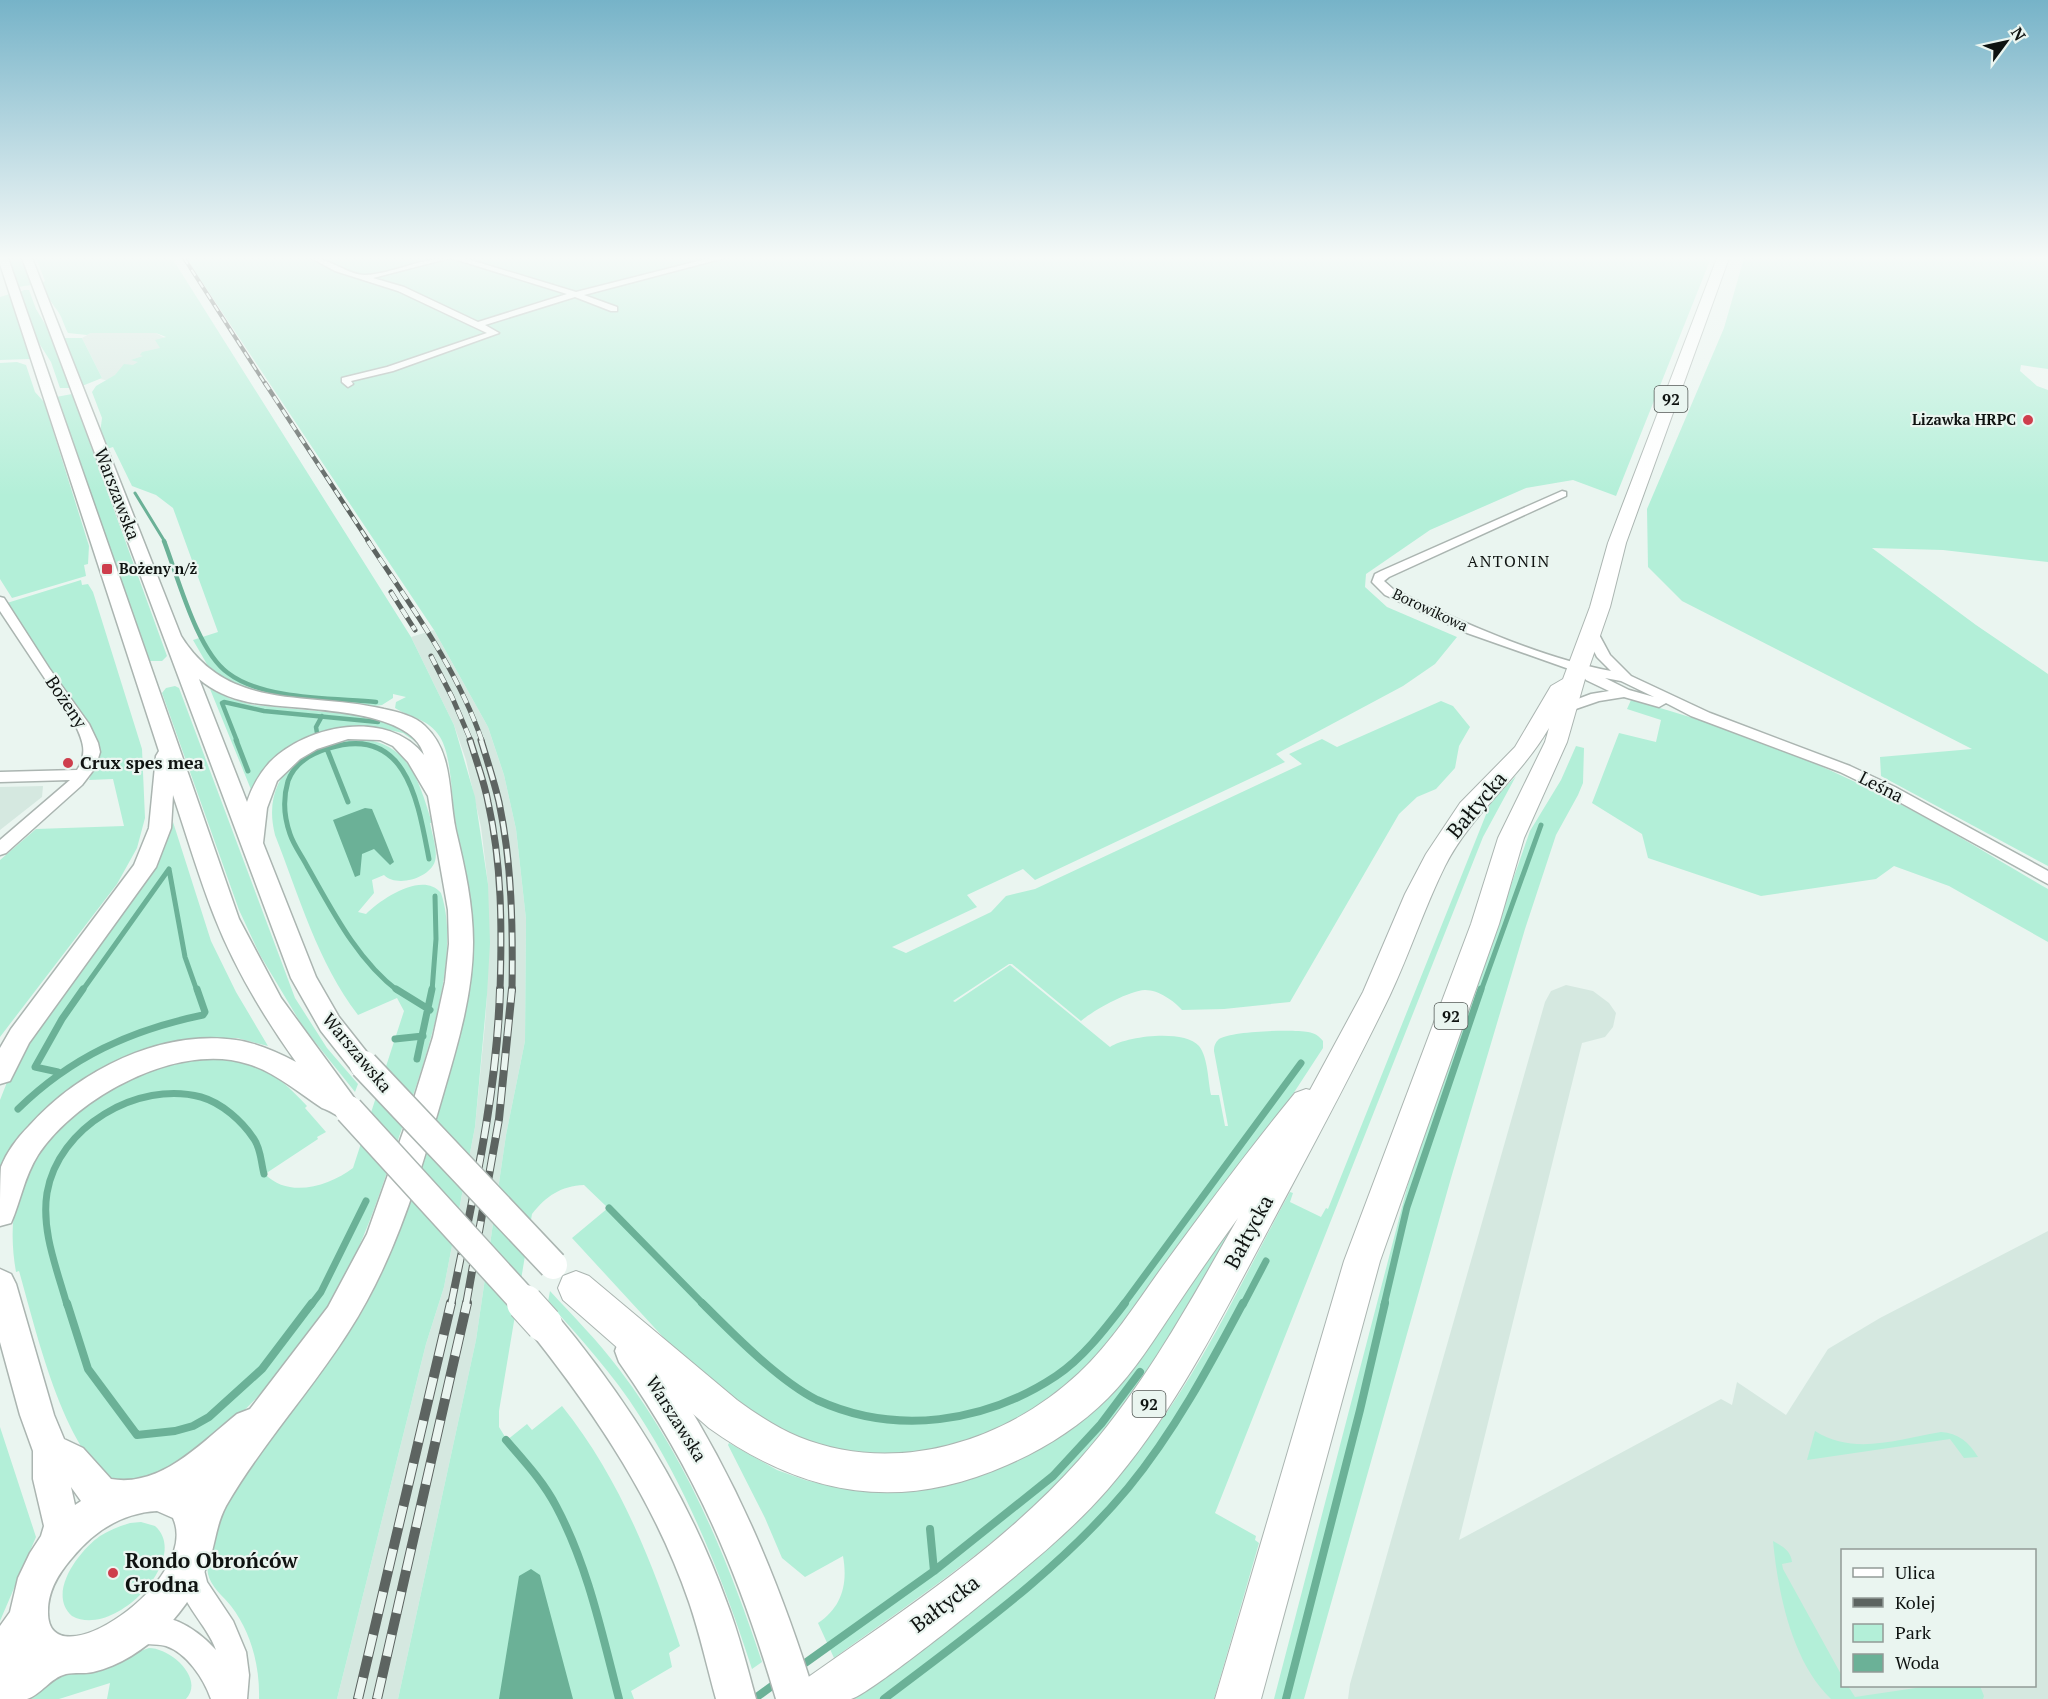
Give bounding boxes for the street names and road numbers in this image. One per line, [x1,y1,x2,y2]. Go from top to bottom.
road number: 92 [1654,386,1688,412]
street label: Warszawska [89,444,146,543]
street label: Borowikowa [1389,583,1472,635]
street label: Bożeny [41,671,94,733]
street label: Bałtycka [1440,765,1513,844]
street label: Leśna [1855,765,1908,807]
road number: 92 [1434,1003,1468,1029]
street label: Warszawska [318,1008,398,1097]
street label: Bałtycka [1217,1189,1279,1273]
street label: Warszawska [641,1371,713,1466]
road number: 92 [1132,1391,1166,1417]
street label: Bałtycka [904,1568,985,1638]

